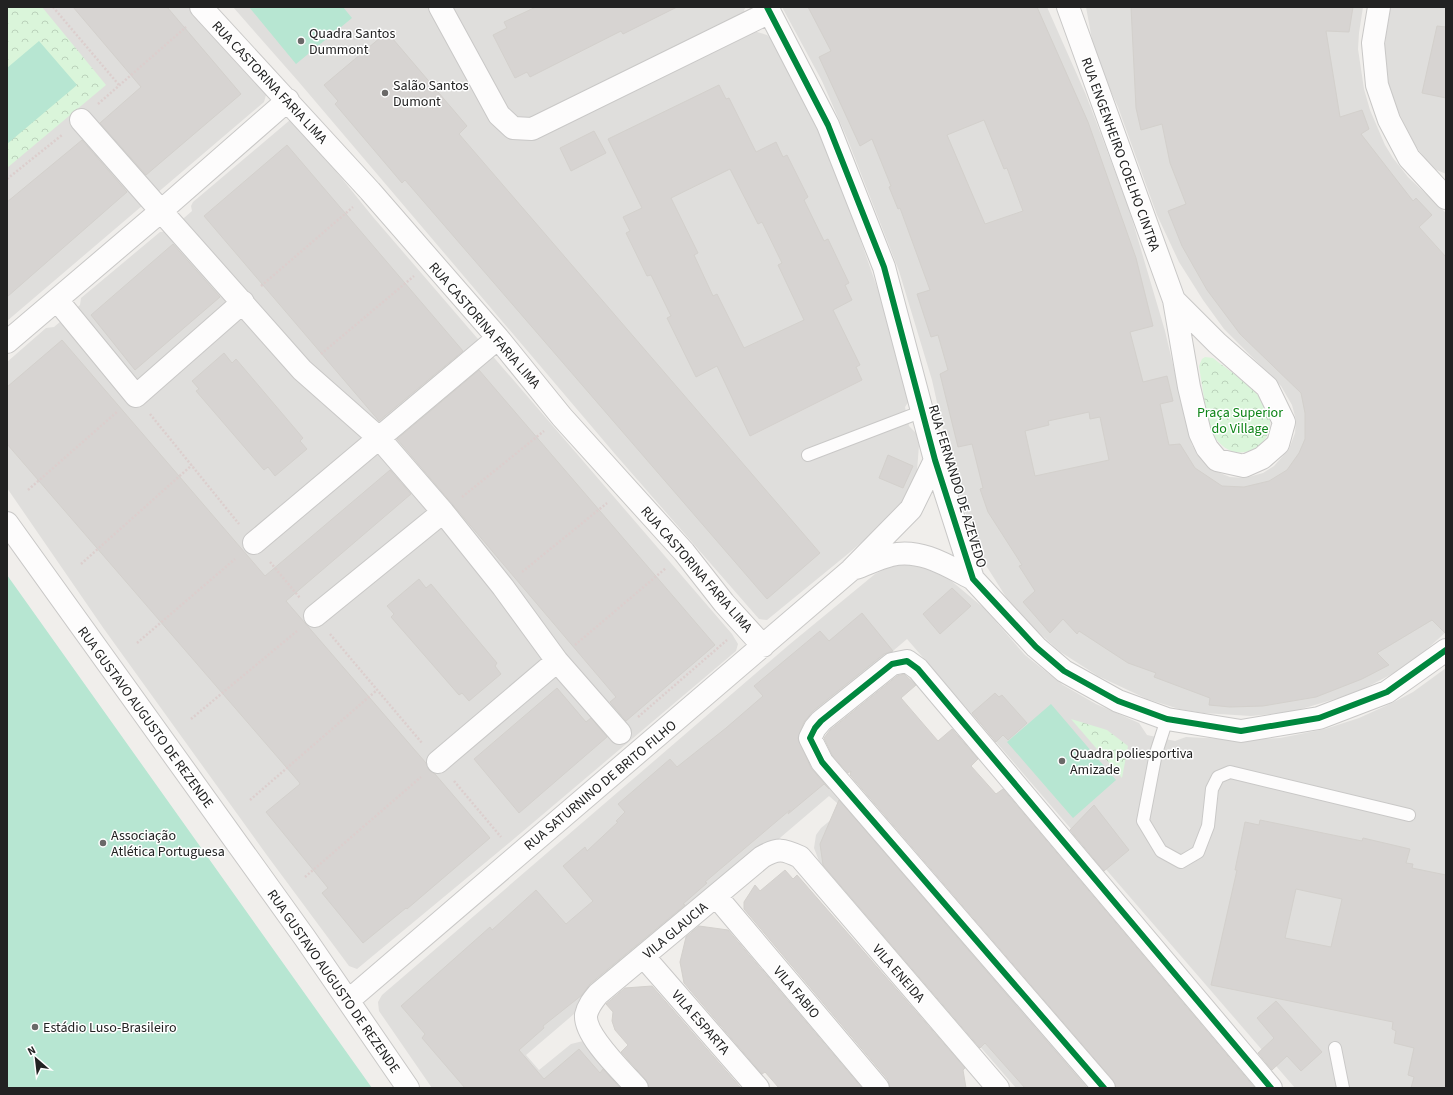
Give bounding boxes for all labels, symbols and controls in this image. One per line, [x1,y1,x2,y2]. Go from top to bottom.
street label: RUA CASTORINA FARIA LIMA [207,17,332,149]
place label: Quadra Santos Dummont [309,24,395,60]
marker: Quadra Santos Dummont [296,36,306,46]
street label: RUA ENGENHEIRO COELHO CINTRA [1076,55,1165,254]
place label: Salão Santos Dumont [393,76,469,112]
marker: Salão Santos Dumont [380,88,390,98]
street label: RUA CASTORINA FARIA LIMA [424,258,545,394]
street label: RUA FERNANDO DE AZEVEDO [923,402,991,570]
park label: Praça Superior do Village [1197,403,1283,439]
street label: RUA CASTORINA FARIA LIMA [636,502,757,638]
street label: RUA GUSTAVO AUGUSTO DE REZENDE [72,623,218,812]
street label: RUA SATURNINO DE BRITO FILHO [520,716,681,856]
place label: Quadra poliesportiva Amizade [1070,744,1193,780]
marker: Quadra poliesportiva Amizade [1057,756,1067,766]
place label: Associação Atlética Portuguesa [111,826,225,862]
marker: Associação Atlética Portuguesa [98,838,108,848]
street label: RUA GUSTAVO AUGUSTO DE REZENDE [262,886,404,1077]
street label: VILA GLAUCIA [639,897,713,964]
street label: VILA ENEIDA [867,940,930,1008]
street label: VILA FABIO [768,962,824,1023]
street label: VILA ESPARTA [666,986,734,1060]
place label: Estádio Luso-Brasileiro [43,1018,177,1038]
marker: Estádio Luso-Brasileiro [30,1022,40,1032]
north arrow [16,1039,56,1079]
text: N [25,1042,38,1059]

